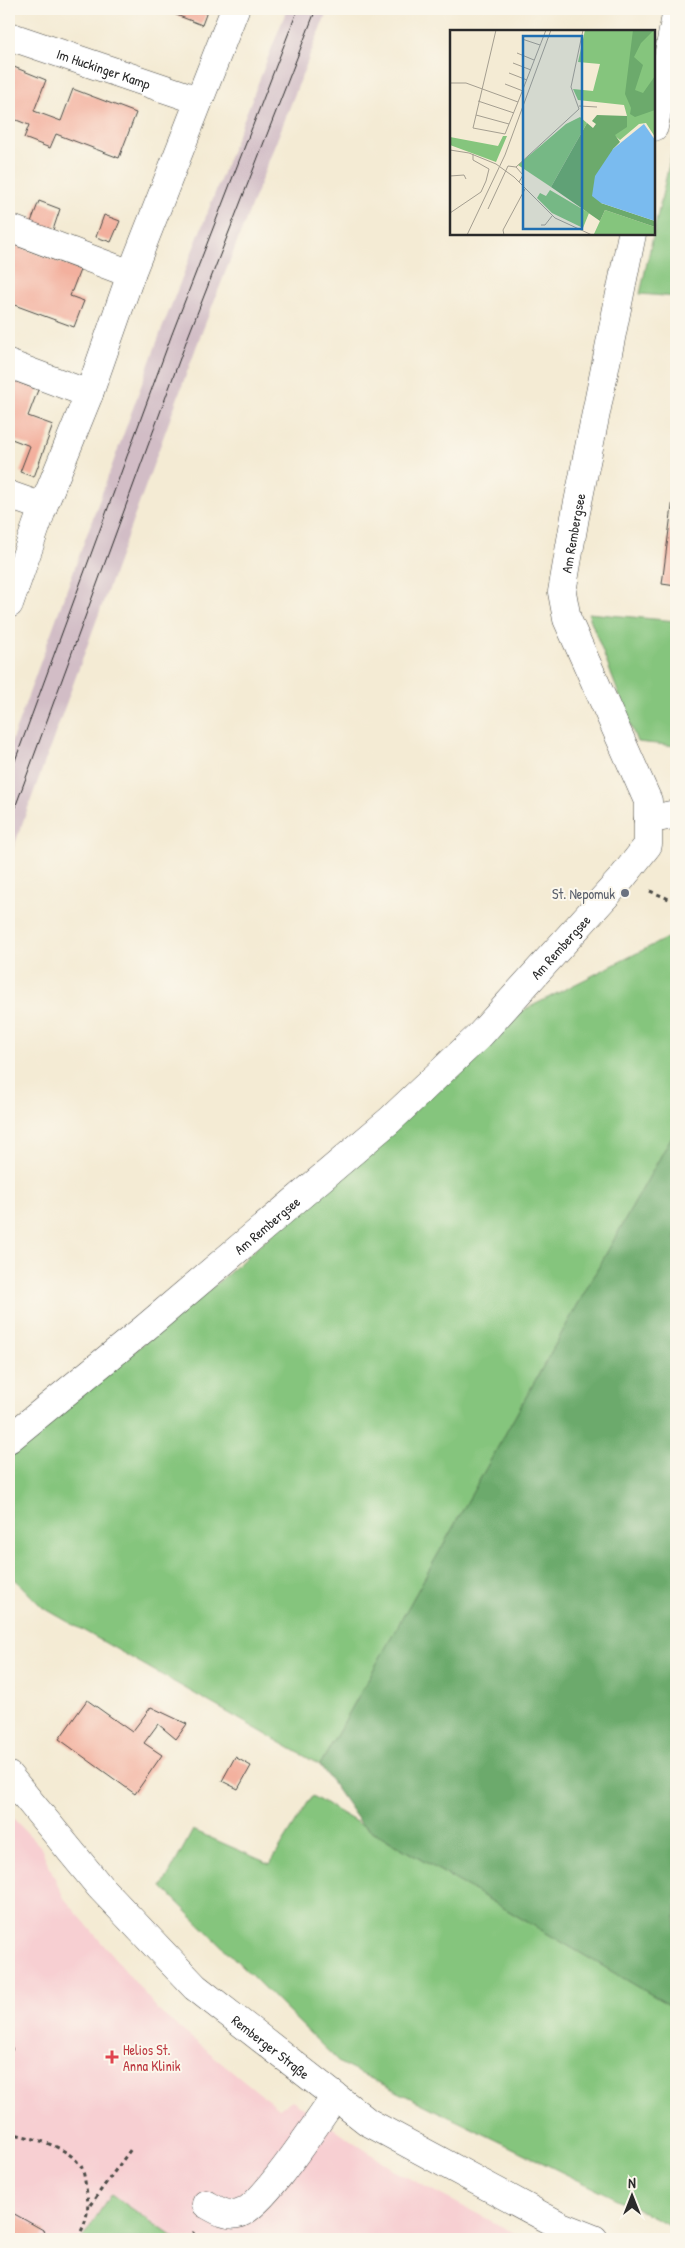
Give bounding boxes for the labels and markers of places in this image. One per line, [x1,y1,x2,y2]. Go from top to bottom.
place label: St. Nepomuk [552,884,615,904]
marker: St. Nepomuk [619,887,631,899]
place label: Helios St. Anna Klinik [123,2040,181,2075]
marker: Helios St. Anna Klinik [105,2050,119,2064]

